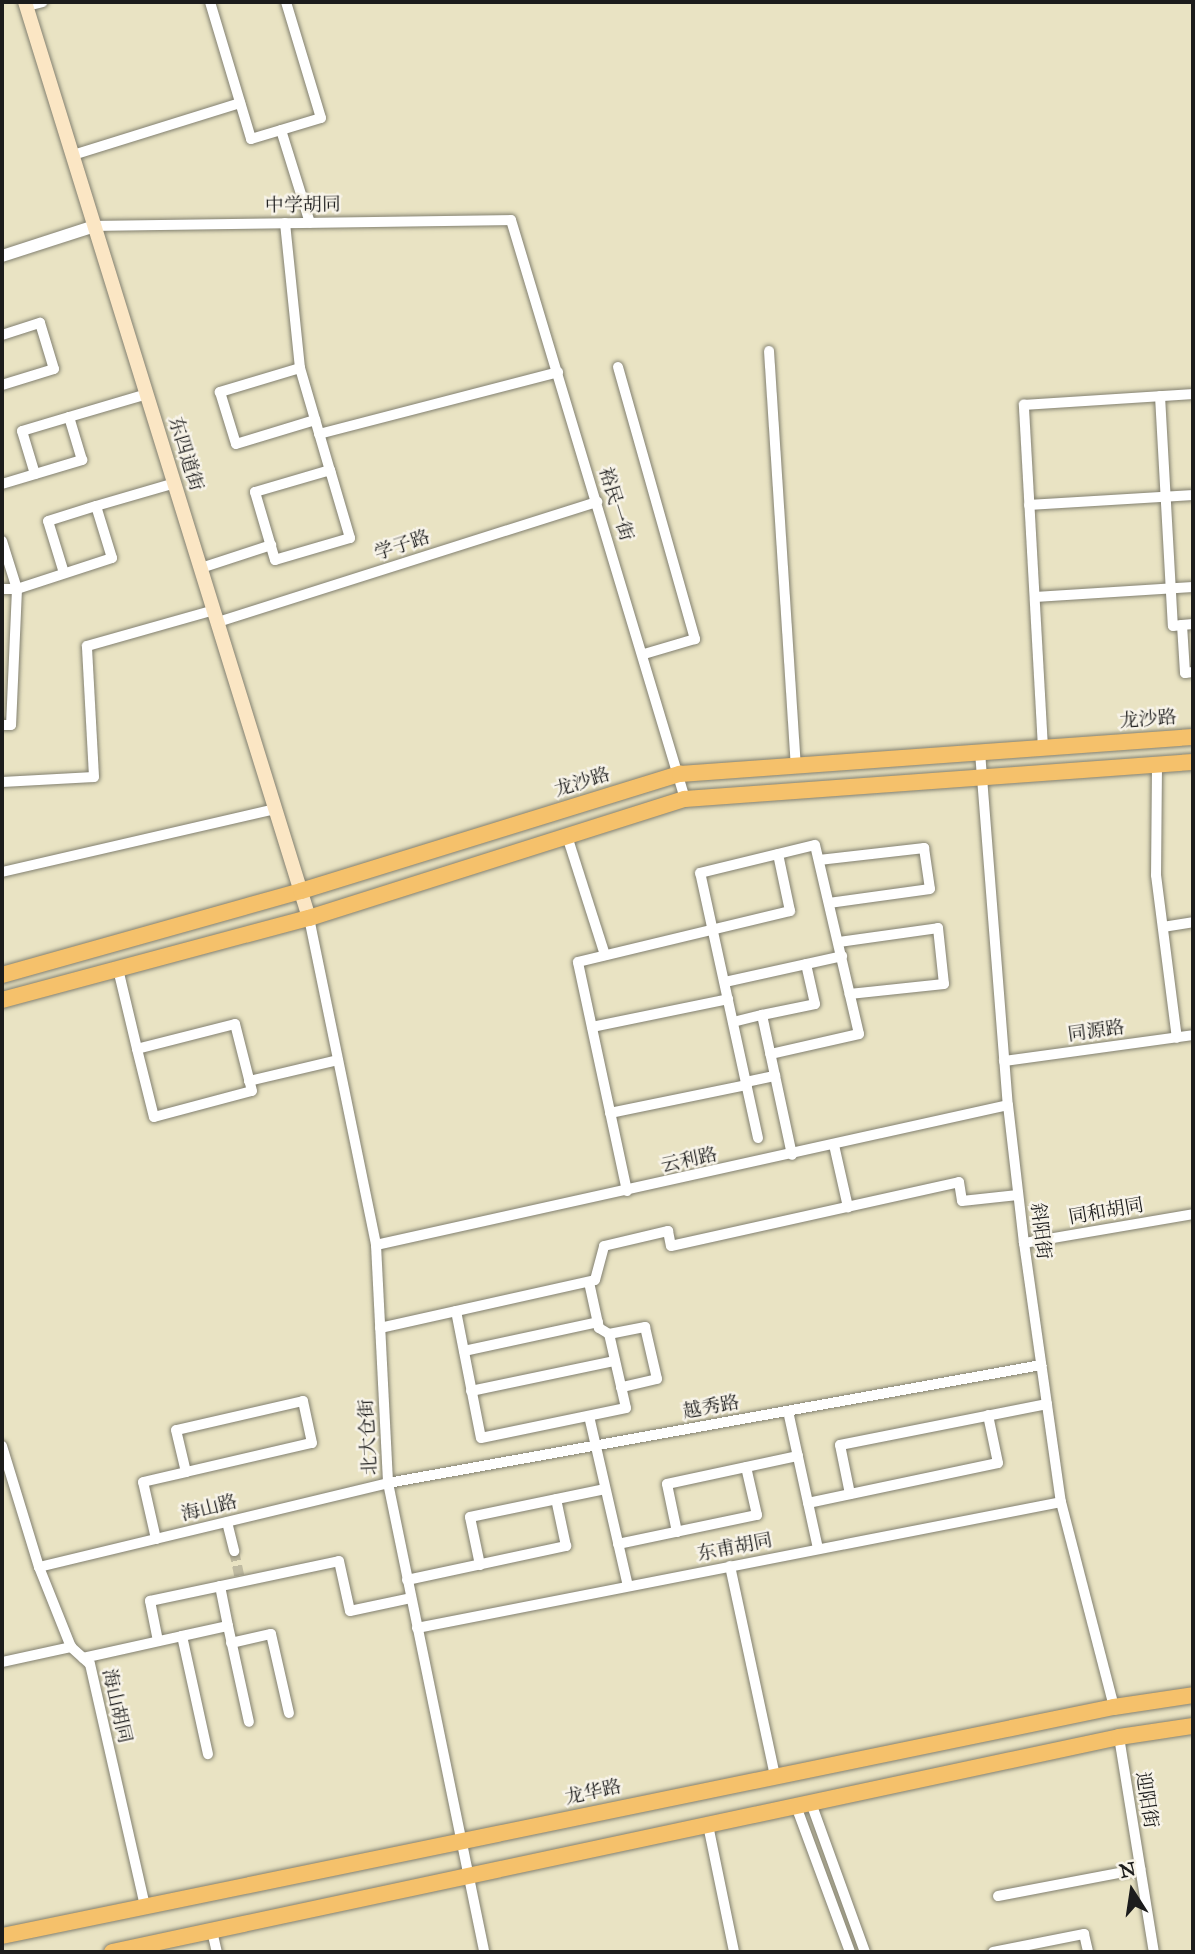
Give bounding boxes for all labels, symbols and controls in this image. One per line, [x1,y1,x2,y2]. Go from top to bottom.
street label: 中学胡同 [265,193,341,217]
street label: 东四道街 [164,414,208,494]
street label: 裕民一街 [594,464,638,544]
street label: 学子路 [371,525,433,565]
street label: 龙沙路 [1119,706,1177,732]
street label: 龙沙路 [551,763,613,801]
street label: 同源路 [1066,1016,1126,1046]
street label: 云利路 [659,1143,719,1177]
street label: 同和胡同 [1067,1193,1145,1229]
street label: 斜阳街 [1026,1201,1056,1261]
street label: 越秀路 [681,1391,741,1423]
street label: 北大仓街 [355,1398,381,1476]
street label: 海山路 [179,1490,239,1526]
street label: 东甫胡同 [696,1529,774,1565]
street label: 海山胡同 [97,1666,137,1746]
street label: 迎阳街 [1131,1770,1163,1830]
street label: 龙华路 [563,1775,623,1809]
north arrow [1097,1856,1167,1926]
text: N [1117,1857,1138,1883]

